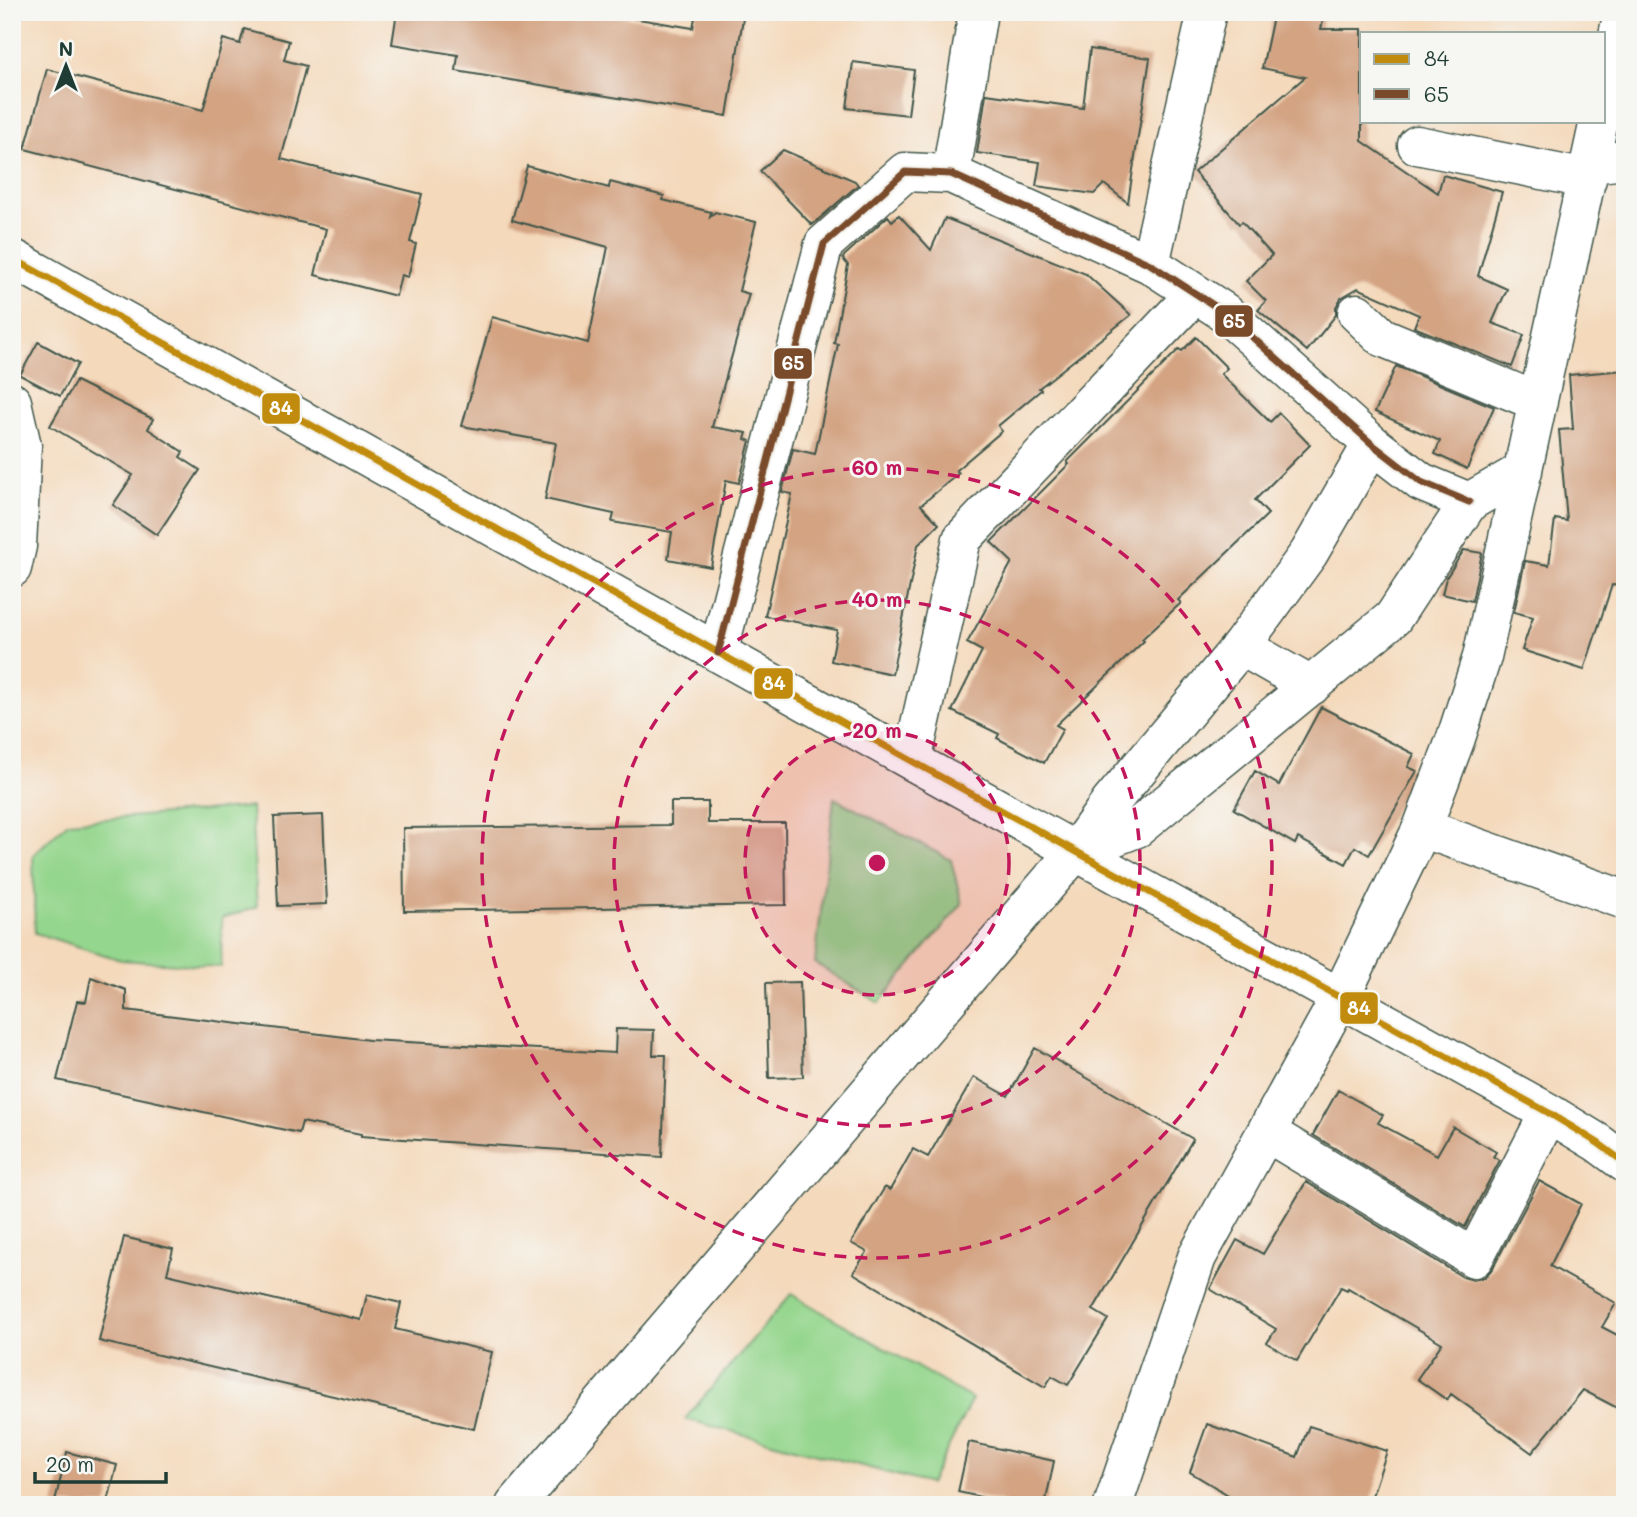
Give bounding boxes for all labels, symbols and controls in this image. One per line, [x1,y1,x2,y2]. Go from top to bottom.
north arrow [32,32,102,102]
legend [1360,32,1606,122]
text: N [59,36,73,61]
text: 84 [1424,44,1450,71]
text: 65 [1424,80,1449,107]
line badge: 65 [1214,304,1254,338]
text: 65 [1223,308,1245,333]
line badge: 65 [773,347,813,380]
text: 65 [782,350,804,375]
line badge: 84 [261,392,301,425]
text: 84 [269,395,293,420]
text: 60 m [852,453,902,480]
text: 40 m [851,585,903,612]
line badge: 84 [753,667,794,700]
text: 84 [762,670,786,695]
text: 20 m [852,716,902,743]
centre of rings [865,851,889,875]
line badge: 84 [1339,991,1379,1025]
text: 84 [1347,995,1371,1020]
scale bar [35,1440,166,1484]
text: 20 m [46,1450,94,1477]

